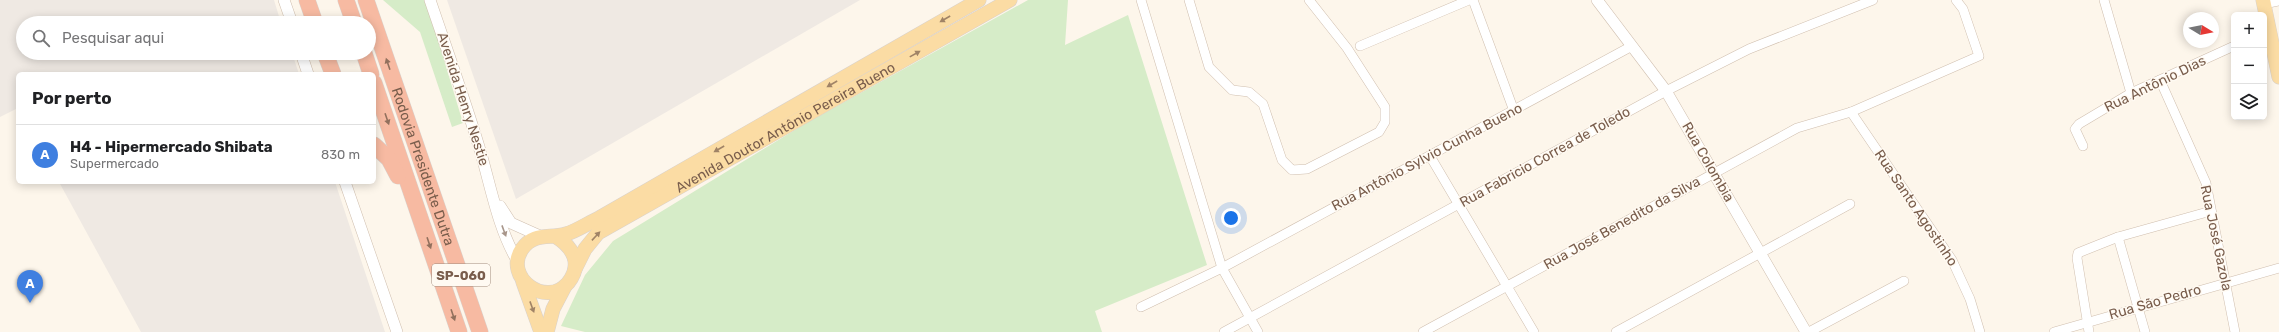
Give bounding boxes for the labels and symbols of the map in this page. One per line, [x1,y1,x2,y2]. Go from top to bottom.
north arrow [2183,12,2219,48]
one-way arrow [939,16,951,23]
street label: Avenida Henry Nestie [433,30,493,168]
one-way arrow [909,50,921,57]
street label: Rua Antônio Dias [2101,52,2209,116]
one-way arrow [385,58,391,70]
street label: Avenida Doutor Antônio Pereira Bueno [672,58,898,196]
one-way arrow [826,81,838,87]
street label: Rodovia Presidente Dutra [388,85,458,248]
street label: Rua Antônio Sylvio Cunha Bueno [1329,99,1525,215]
street label: Rua Fabricio Correa de Toledo [1457,103,1633,211]
one-way arrow [384,114,390,126]
street label: Rua Colombia [1678,119,1738,205]
one-way arrow [713,145,725,152]
street label: Rua Santo Agostinho [1871,147,1961,269]
street label: Rua José Benedito da Silva [1541,173,1703,273]
street label: Rua José Gazola [2197,184,2235,292]
your location [1221,208,1241,228]
one-way arrow [502,226,508,238]
one-way arrow [591,231,601,241]
one-way arrow [426,238,432,250]
road number: SP-060 [432,264,490,286]
pin: A [17,270,43,303]
street label: Rua São Pedro [2107,281,2203,323]
one-way arrow [529,301,535,313]
one-way arrow [450,309,456,321]

